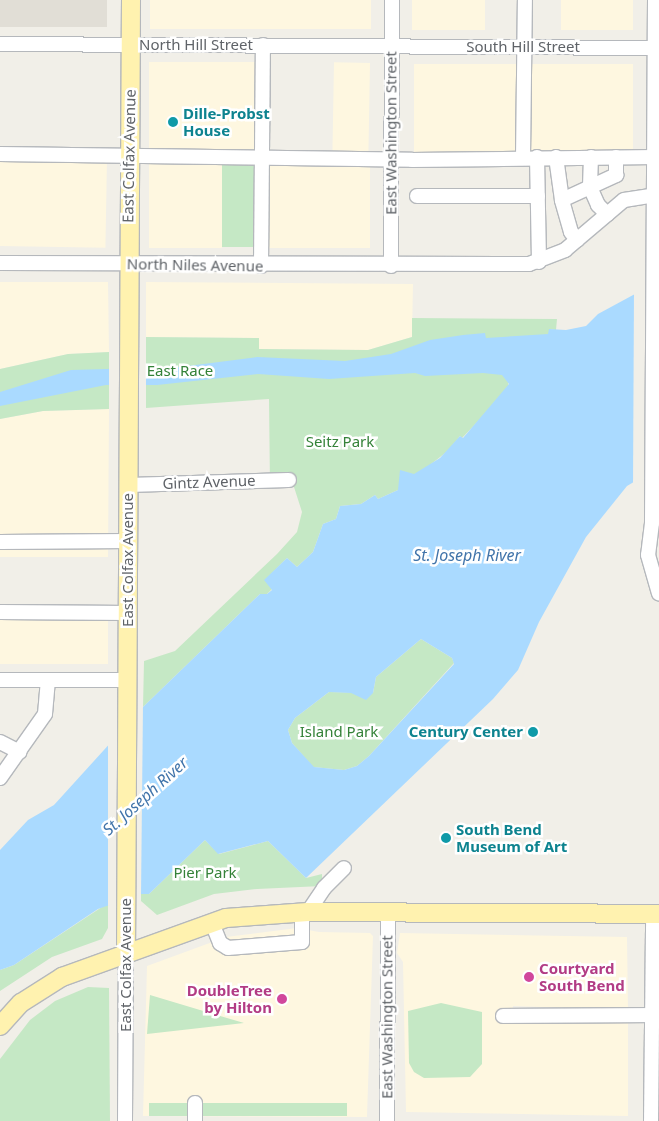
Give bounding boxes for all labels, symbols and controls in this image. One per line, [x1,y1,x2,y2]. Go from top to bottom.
street label: North Hill Street [139,36,253,54]
street label: South Hill Street [466,38,580,56]
street label: East Washington Street [382,51,400,215]
street label: East Colfax Avenue [119,89,139,223]
place label: Dille-Probst House [183,104,270,139]
marker: Dille-Probst House [167,116,179,128]
street label: North Niles Avenue [127,255,263,275]
park label: East Race [147,362,213,380]
park label: Seitz Park [306,433,374,451]
street label: Gintz Avenue [162,471,256,493]
street label: East Colfax Avenue [119,493,137,627]
water label: St. Joseph River [413,545,521,565]
park label: Island Park [300,723,378,741]
place label: Century Center [409,723,523,741]
marker: Century Center [527,726,539,738]
water label: St. Joseph River [99,753,191,839]
place label: South Bend Museum of Art [456,820,567,855]
marker: South Bend Museum of Art [440,832,452,844]
park label: Pier Park [173,864,237,882]
street label: East Colfax Avenue [117,898,135,1032]
street label: East Washington Street [378,935,396,1099]
place label: Courtyard South Bend [539,959,625,994]
marker: Courtyard South Bend [523,971,535,983]
place label: DoubleTree by Hilton [187,981,272,1016]
marker: DoubleTree by Hilton [276,993,288,1005]

